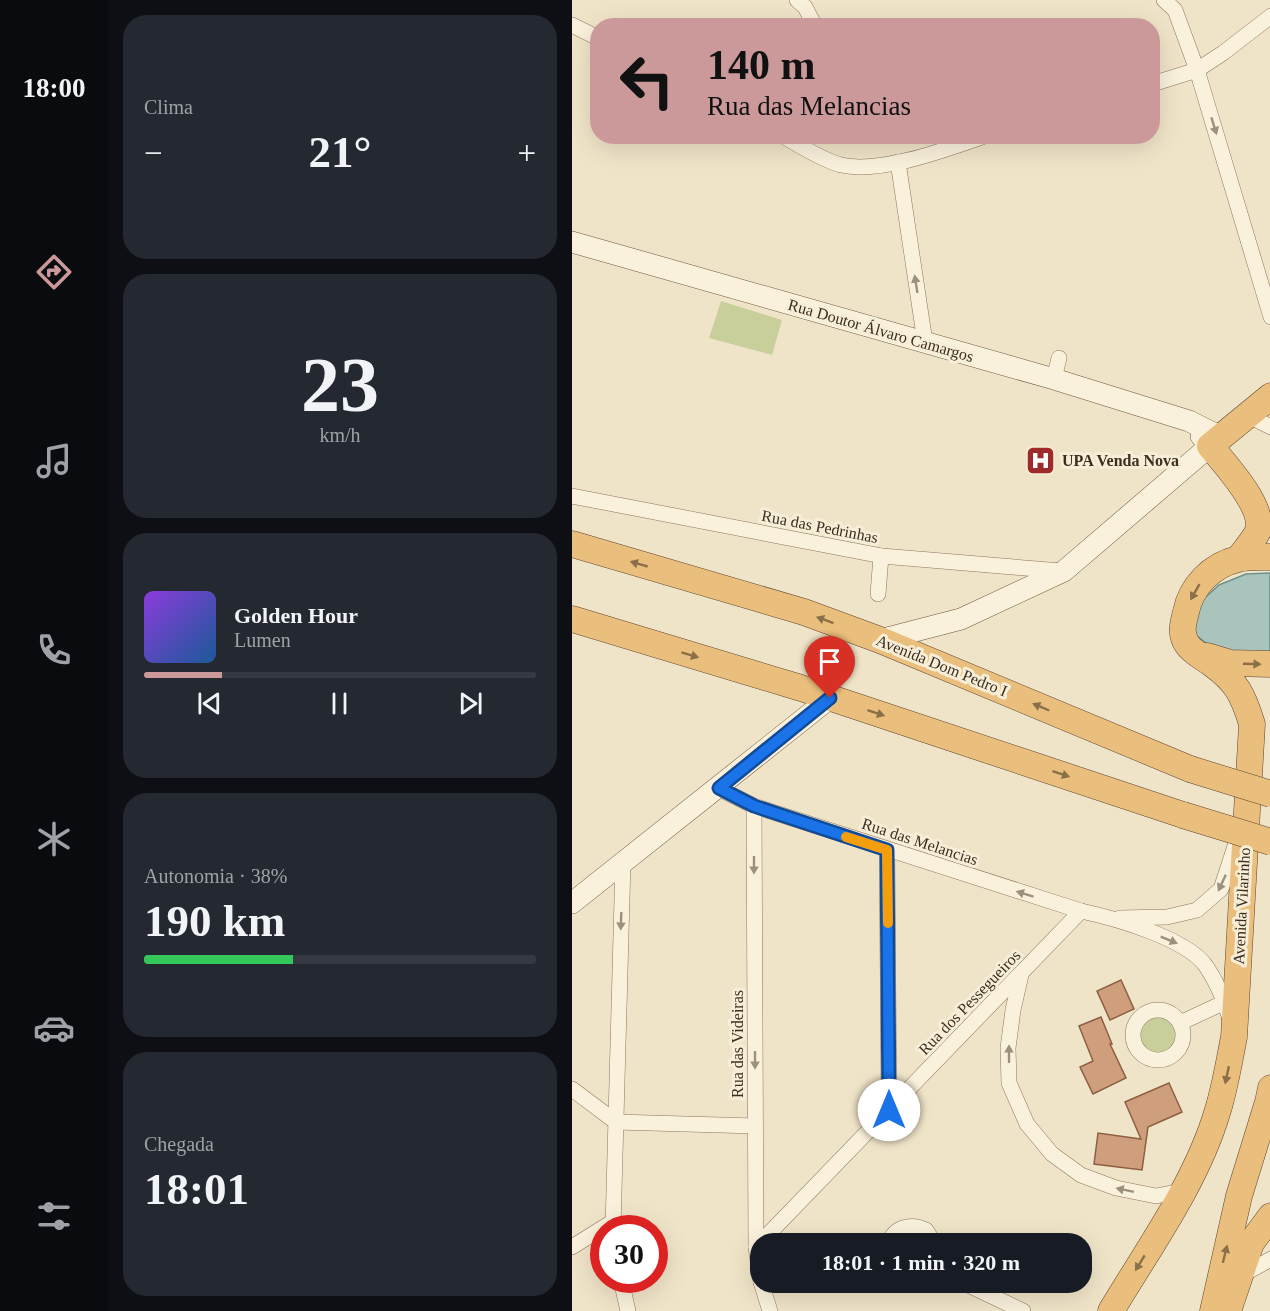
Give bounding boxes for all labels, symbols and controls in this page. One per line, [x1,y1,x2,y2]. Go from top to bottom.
icon: left [608,42,686,120]
text: 140 m [707,42,816,88]
text: 18:00 [23,73,86,103]
text: Rua das Melancias [707,91,911,121]
text: Clima [144,96,193,118]
one-way arrow [1210,117,1219,135]
text: 21° [309,127,372,177]
text: − [144,135,163,171]
text: + [517,135,536,171]
icon: directions [33,251,75,293]
one-way arrow [912,274,921,293]
street label: Rua Doutor Álvaro Camargos [786,295,976,366]
text: 23 [301,341,379,428]
text: km/h [319,424,361,446]
icon: music [33,440,75,482]
hospital icon: UPA Venda Nova [1025,444,1057,476]
place label: UPA Venda Nova [1062,452,1179,469]
street label: Rua das Pedrinhas [760,507,880,546]
one-way arrow [630,559,648,568]
one-way arrow [1189,584,1200,600]
text: Golden Hour [234,603,358,628]
one-way arrow [816,614,834,624]
icon: phone [33,629,75,671]
text: Lumen [234,629,291,651]
street label: Avenida Dom Pedro I [874,631,1010,700]
pin [804,636,855,698]
icon: arrive [813,645,846,678]
one-way arrow [681,650,699,660]
one-way arrow [1242,659,1261,668]
icon: previous [193,687,226,720]
icon: pause [323,687,356,720]
icon: next [454,687,487,720]
one-way arrow [1032,702,1050,712]
one-way arrow [867,709,885,718]
one-way arrow [1052,770,1070,780]
street label: Rua das Melancias [860,815,980,868]
icon: climate [33,818,75,860]
street label: Avenida Vilarinho [1230,847,1253,965]
one-way arrow [749,855,759,874]
text: Autonomia · 38% [144,865,287,887]
one-way arrow [1217,874,1227,892]
one-way arrow [1016,888,1034,898]
text: 190 km [144,896,285,946]
one-way arrow [616,911,626,930]
one-way arrow [1160,936,1178,946]
street label: Rua dos Pessegueiros [915,947,1024,1059]
street label: Rua das Videiras [729,990,746,1098]
icon: car [33,1007,75,1049]
one-way arrow [1004,1044,1014,1063]
one-way arrow [750,1050,760,1069]
one-way arrow [1221,1066,1231,1085]
position arrow [857,1078,921,1142]
text: Chegada [144,1133,214,1155]
text: 18:01 [144,1164,249,1214]
one-way arrow [1115,1185,1134,1194]
icon: filters [33,1195,75,1237]
speed limit sign: 30 [590,1215,668,1293]
one-way arrow [1221,1245,1231,1263]
text: 18:01 · 1 min · 320 m [822,1250,1020,1275]
one-way arrow [1134,1255,1145,1271]

